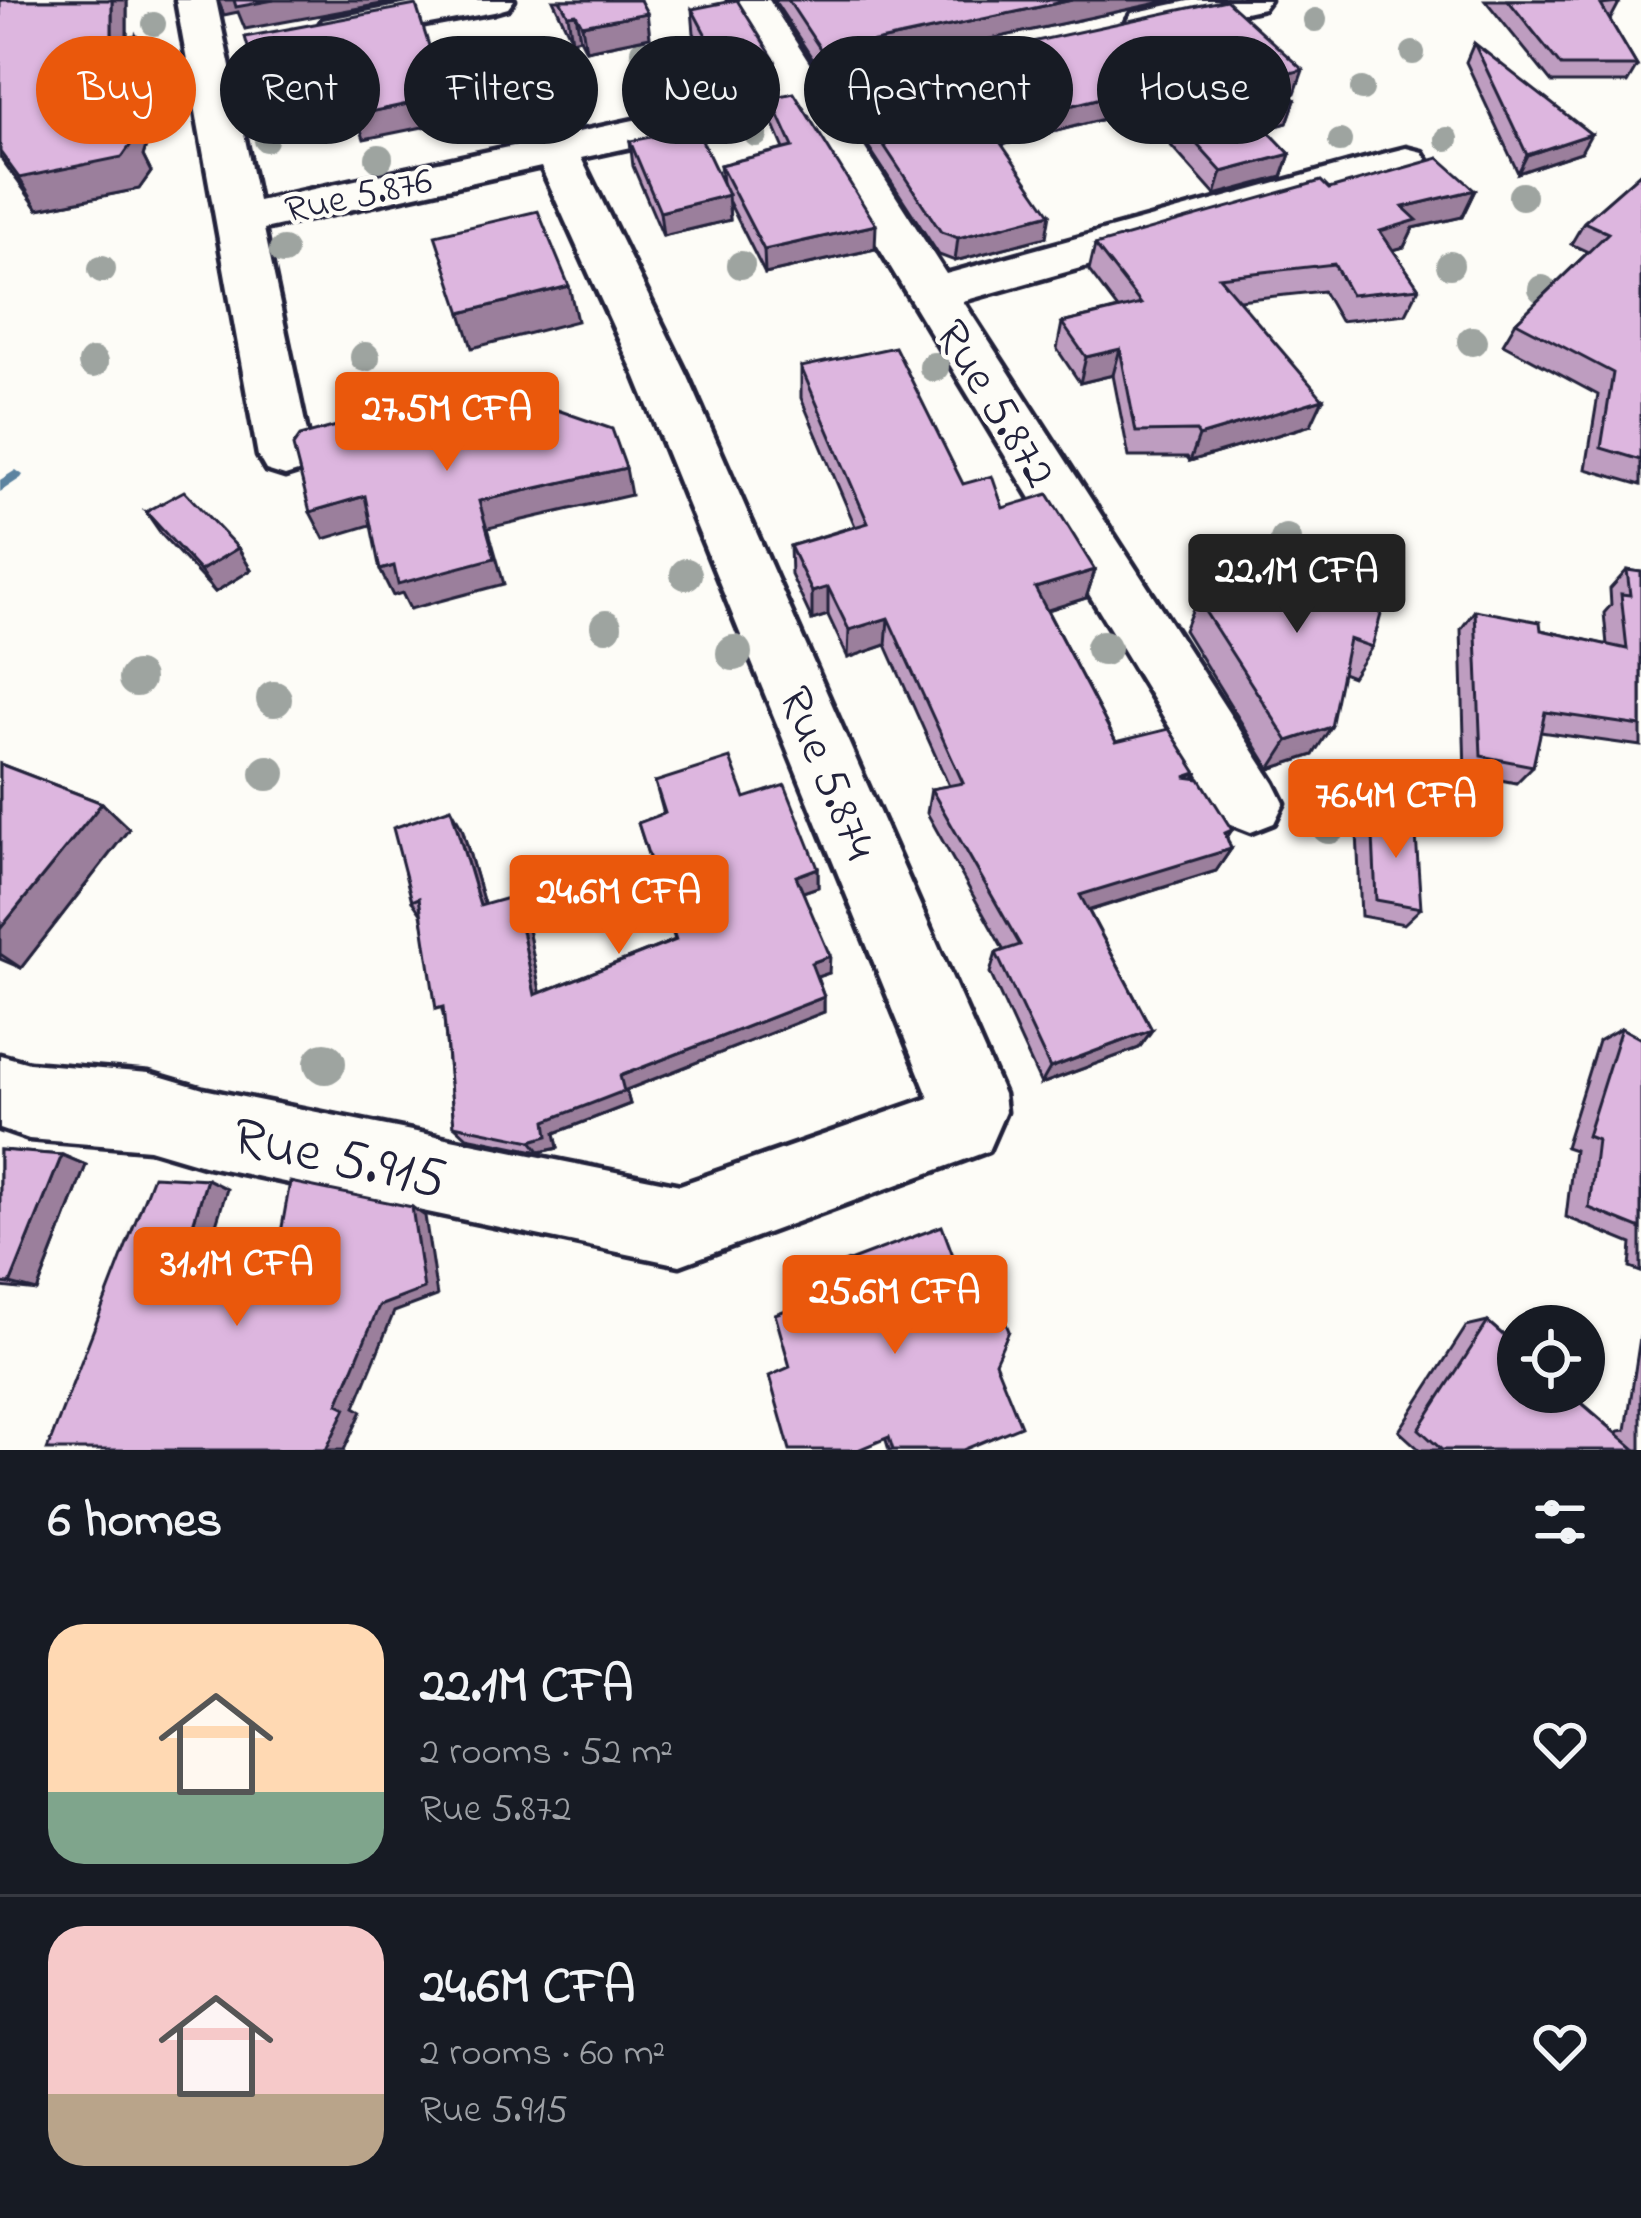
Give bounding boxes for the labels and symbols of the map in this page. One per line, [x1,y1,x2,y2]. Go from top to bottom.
street label: Rue 5.876 [280,154,438,241]
street label: Rue 5.872 [915,307,1073,502]
pin: 27.5M CFA [310,372,584,474]
pin: 22.1M CFA [1160,534,1434,636]
street label: Rue 5.874 [758,676,893,871]
pin: 76.4M CFA [1259,759,1533,861]
pin: 24.6M CFA [482,855,756,957]
street label: Rue 5.915 [224,1098,453,1224]
pin: 31.1M CFA [100,1227,374,1329]
pin: 25.6M CFA [758,1255,1032,1357]

